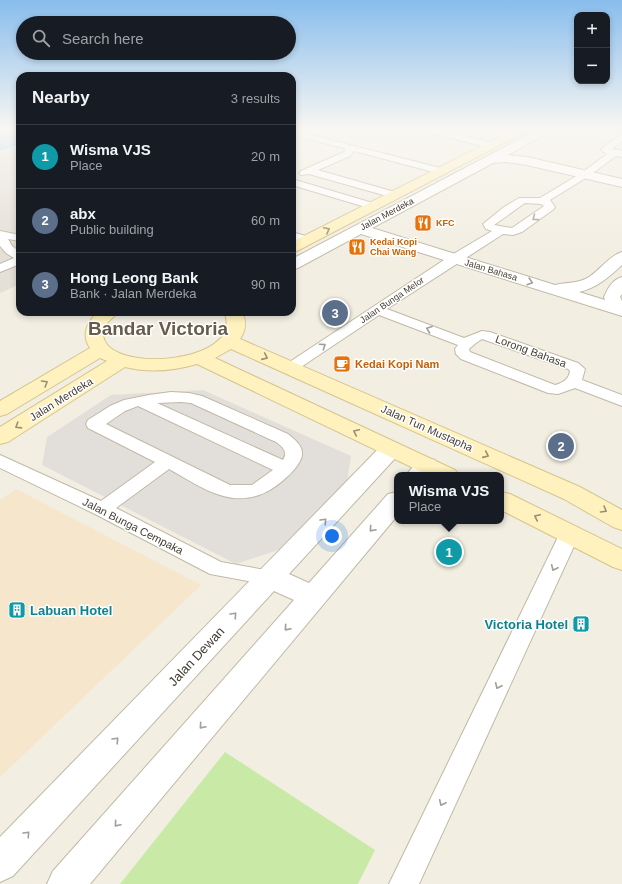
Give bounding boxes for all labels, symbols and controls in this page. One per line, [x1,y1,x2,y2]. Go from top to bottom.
map controls [574,12,610,84]
button: + [574,12,610,48]
search box [16,16,296,60]
icon: search [30,27,52,49]
text: Search here [62,30,144,47]
button: − [574,48,610,84]
text: Nearby [32,88,90,107]
text: 3 results [231,91,280,106]
text: Wisma VJS [70,141,151,158]
text: 1 [41,149,49,164]
text: 20 m [251,149,280,164]
text: Place [70,158,103,173]
street label: Jalan Merdeka [359,196,415,232]
text: abx [70,205,96,222]
text: 2 [41,213,49,228]
text: 60 m [251,213,280,228]
restaurant icon: KFC [413,213,433,233]
one-way arrow [532,213,539,220]
place label: KFC [436,218,455,228]
text: Public building [70,222,154,237]
one-way arrow [322,227,330,234]
restaurant icon: Kedai Kopi Chai Wang [347,237,367,257]
place label: Kedai Kopi Chai Wang [370,237,417,257]
street label: Jalan Bahasa [463,257,519,283]
text: Hong Leong Bank [70,269,198,286]
street label: Jalan Bunga Melor [358,275,426,325]
text: 3 [41,277,49,292]
text: 90 m [251,277,280,292]
one-way arrow [526,277,533,286]
text: Bank · Jalan Merdeka [70,286,196,301]
pin: 3 [322,298,348,328]
district label: Bandar Victoria [88,318,228,339]
one-way arrow [426,326,433,334]
street label: Lorong Bahasa [494,333,569,370]
one-way arrow [319,344,326,351]
one-way arrow [261,352,268,360]
cafe icon: Kedai Kopi Nam [332,354,352,374]
place label: Kedai Kopi Nam [355,358,440,370]
street label: Jalan Merdeka [27,374,96,423]
one-way arrow [41,380,48,387]
street label: Jalan Tun Mustapha [379,402,475,454]
one-way arrow [15,421,22,428]
one-way arrow [353,429,360,437]
pin: 2 [548,431,574,461]
one-way arrow [483,450,490,458]
popup [394,472,504,524]
text: Wisma VJS [409,482,489,499]
street label: Jalan Bunga Cempaka [81,495,186,557]
text: Place [409,499,441,514]
one-way arrow [600,505,607,513]
one-way arrow [534,514,541,522]
one-way arrow [319,518,326,525]
one-way arrow [369,524,376,532]
your location [322,526,342,546]
pin: 1 [436,537,462,567]
one-way arrow [551,564,559,572]
building icon: Labuan Hotel [7,600,27,620]
place label: Labuan Hotel [30,603,112,618]
one-way arrow [229,612,237,620]
building icon: Victoria Hotel [571,614,591,634]
place label: Victoria Hotel [484,617,568,632]
one-way arrow [284,623,291,630]
street label: Jalan Dewan [165,624,227,689]
one-way arrow [495,681,503,689]
one-way arrow [199,721,206,729]
one-way arrow [111,737,119,745]
one-way arrow [439,799,447,807]
one-way arrow [114,820,121,827]
one-way arrow [22,832,29,839]

